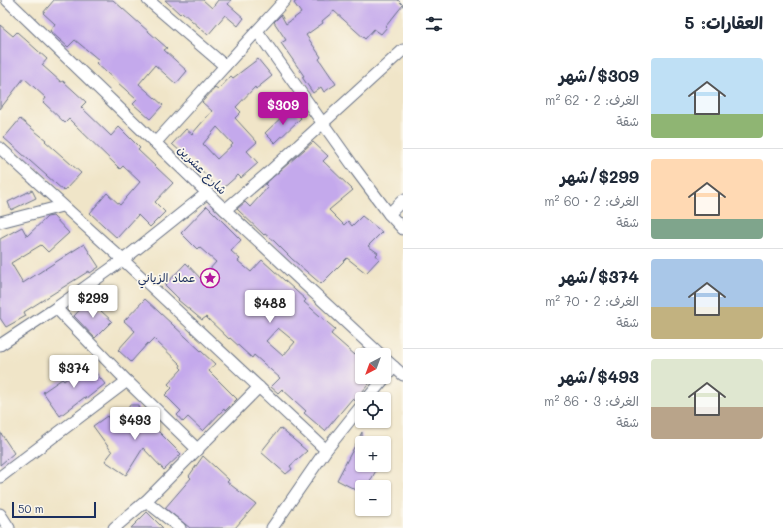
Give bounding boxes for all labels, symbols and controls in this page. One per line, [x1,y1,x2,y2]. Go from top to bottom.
text: العقارات: 5 [685,11,763,33]
icon: filters [423,13,445,35]
text: $309/شهر [559,64,639,86]
icon: home [683,74,731,122]
text: الغرف: 2 · 62 m² [545,91,639,108]
pin: $309 [259,92,307,126]
text: $309 [267,96,299,113]
text: شقة [616,112,639,129]
street label: شارع عشرين [173,141,231,199]
text: $299/شهر [560,165,639,187]
icon: home [683,175,731,223]
text: الغرف: 2 · 60 m² [544,192,639,209]
text: شقة [616,213,639,230]
text: $374/شهر [560,265,639,287]
place icon: عماد الزياني [199,267,221,289]
place label: عماد الزياني [138,269,196,289]
icon: home [683,275,731,323]
pin: $299 [69,285,117,319]
text: $299 [78,289,108,306]
pin: $488 [246,290,294,324]
text: الغرف: 2 · 70 m² [545,292,639,309]
text: $488 [254,294,286,311]
text: شقة [616,313,639,330]
north arrow [355,348,391,384]
map controls [355,348,391,516]
pin: $374 [50,355,98,389]
text: $374 [58,359,90,376]
text: $493/شهر [559,365,639,387]
icon: home [683,375,731,423]
button: locate [355,392,391,428]
text: الغرف: 3 · 86 m² [544,392,639,409]
pin: $493 [111,407,159,441]
text: $493 [119,411,151,428]
text: شقة [616,413,639,430]
button: + [355,436,391,472]
button: − [355,480,391,516]
scale bar [12,500,96,519]
text: 50 m [18,501,44,516]

